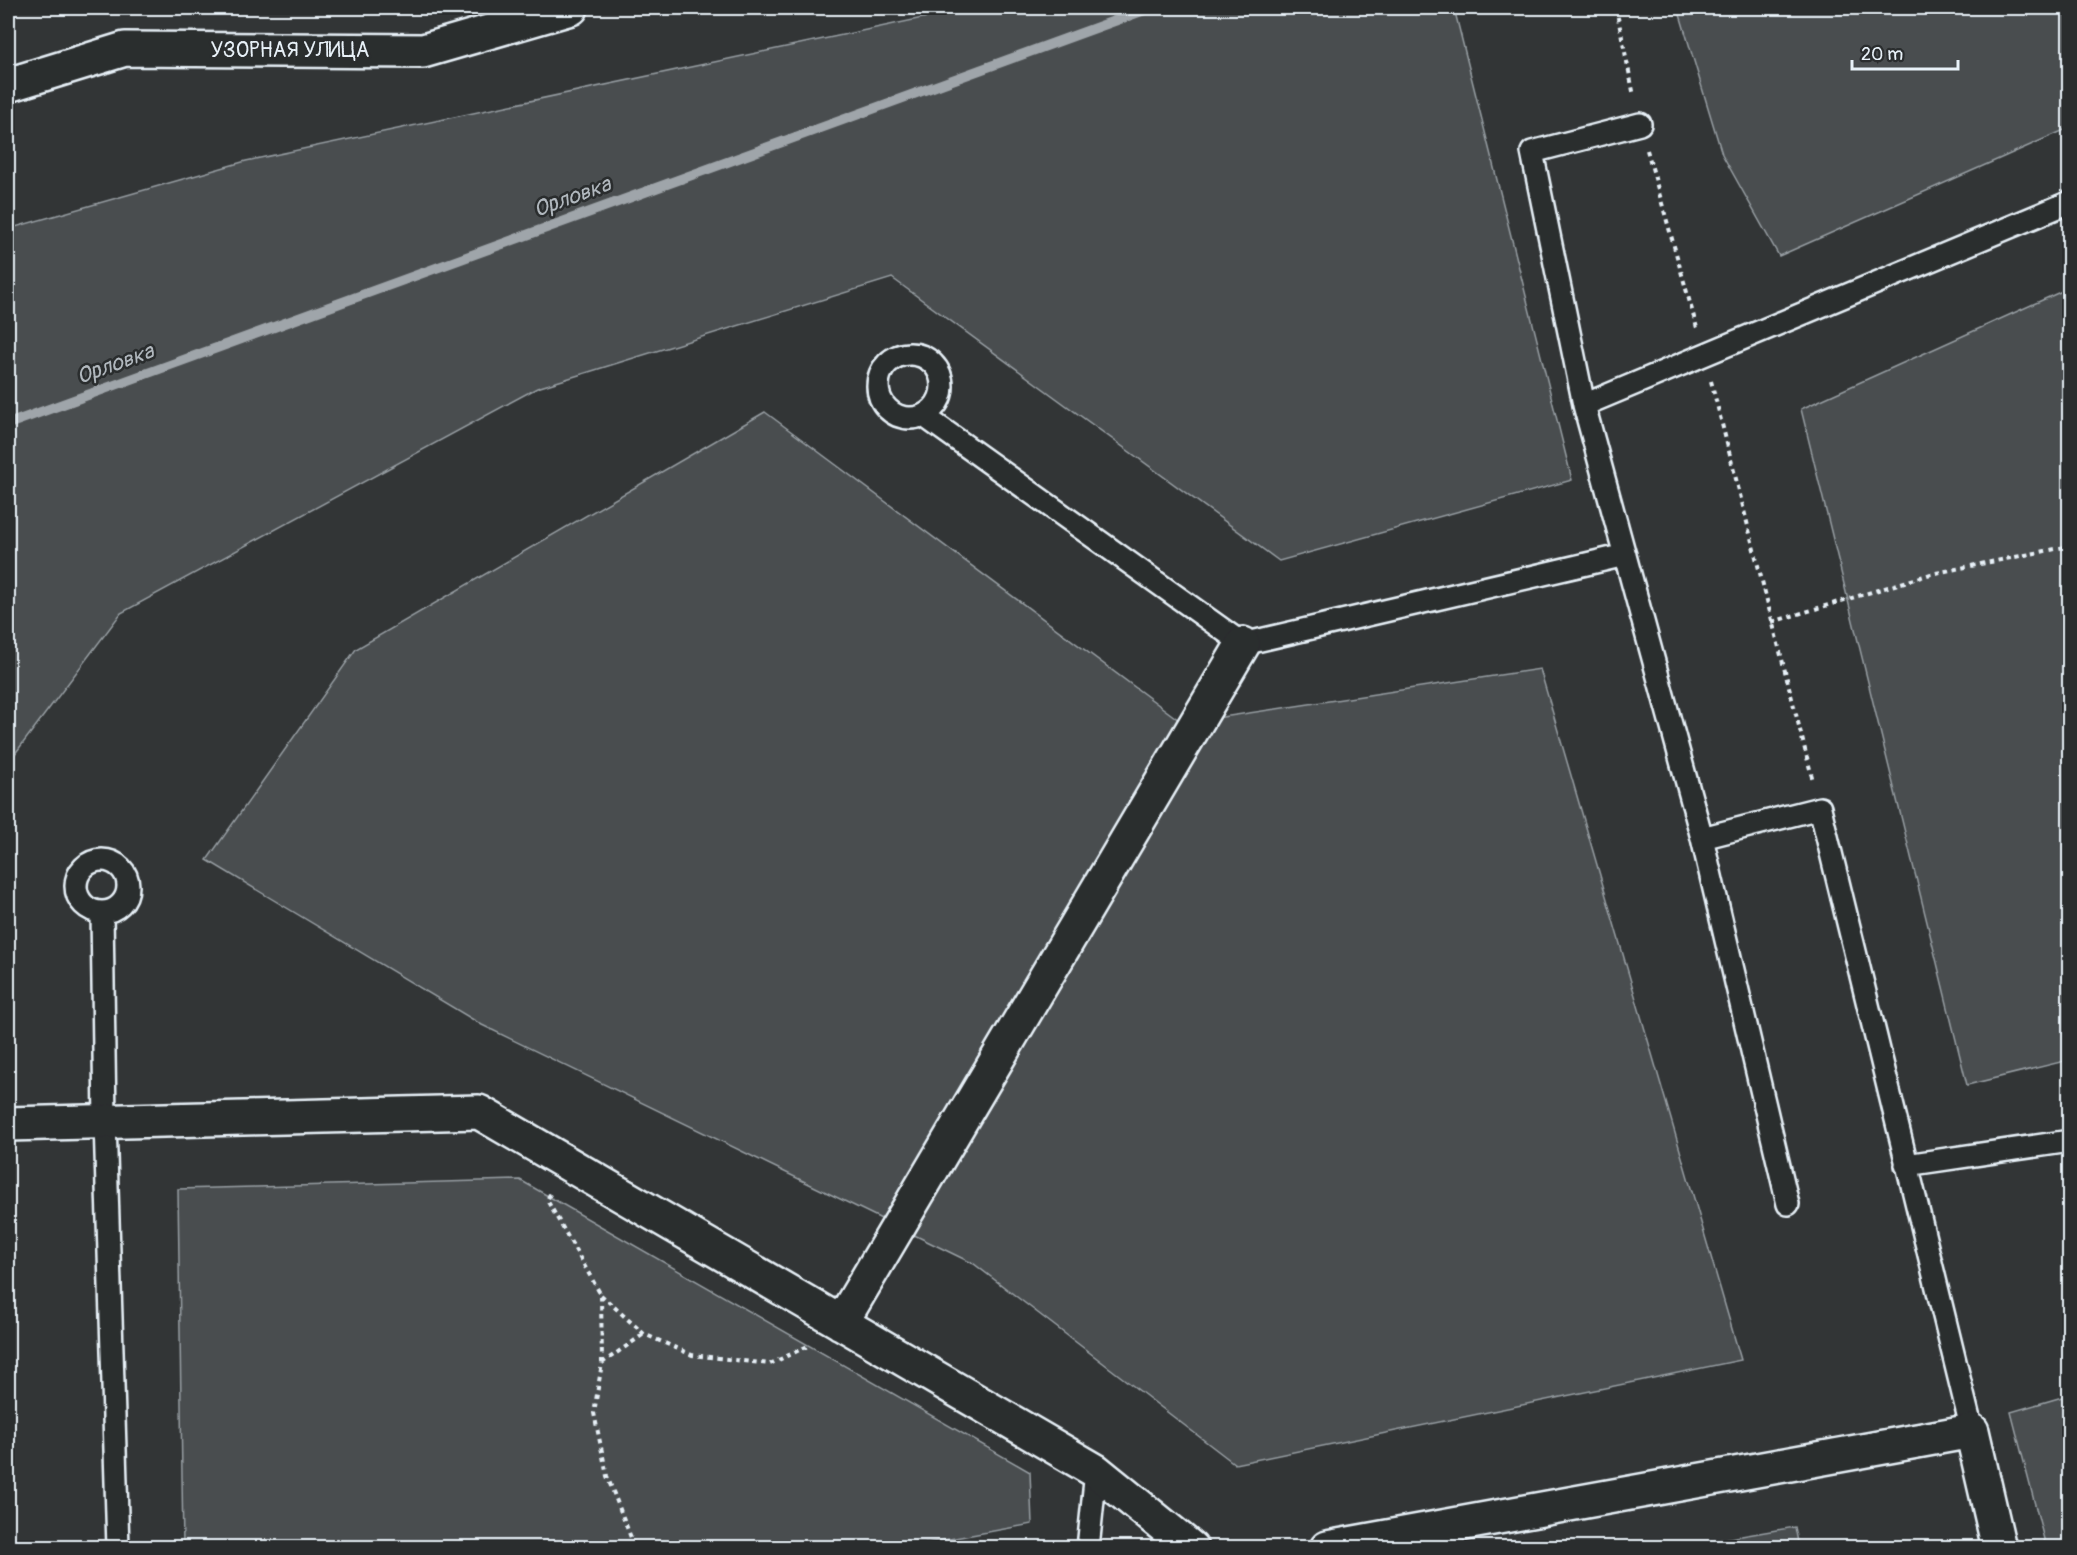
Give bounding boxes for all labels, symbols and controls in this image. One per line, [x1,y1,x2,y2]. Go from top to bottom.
scale bar [1852,33,1958,71]
street label: УЗОРНАЯ УЛИЦА [211,37,369,64]
text: 20 m [1861,43,1903,66]
water label: Орловка [530,170,616,224]
water label: Орловка [73,337,159,391]

